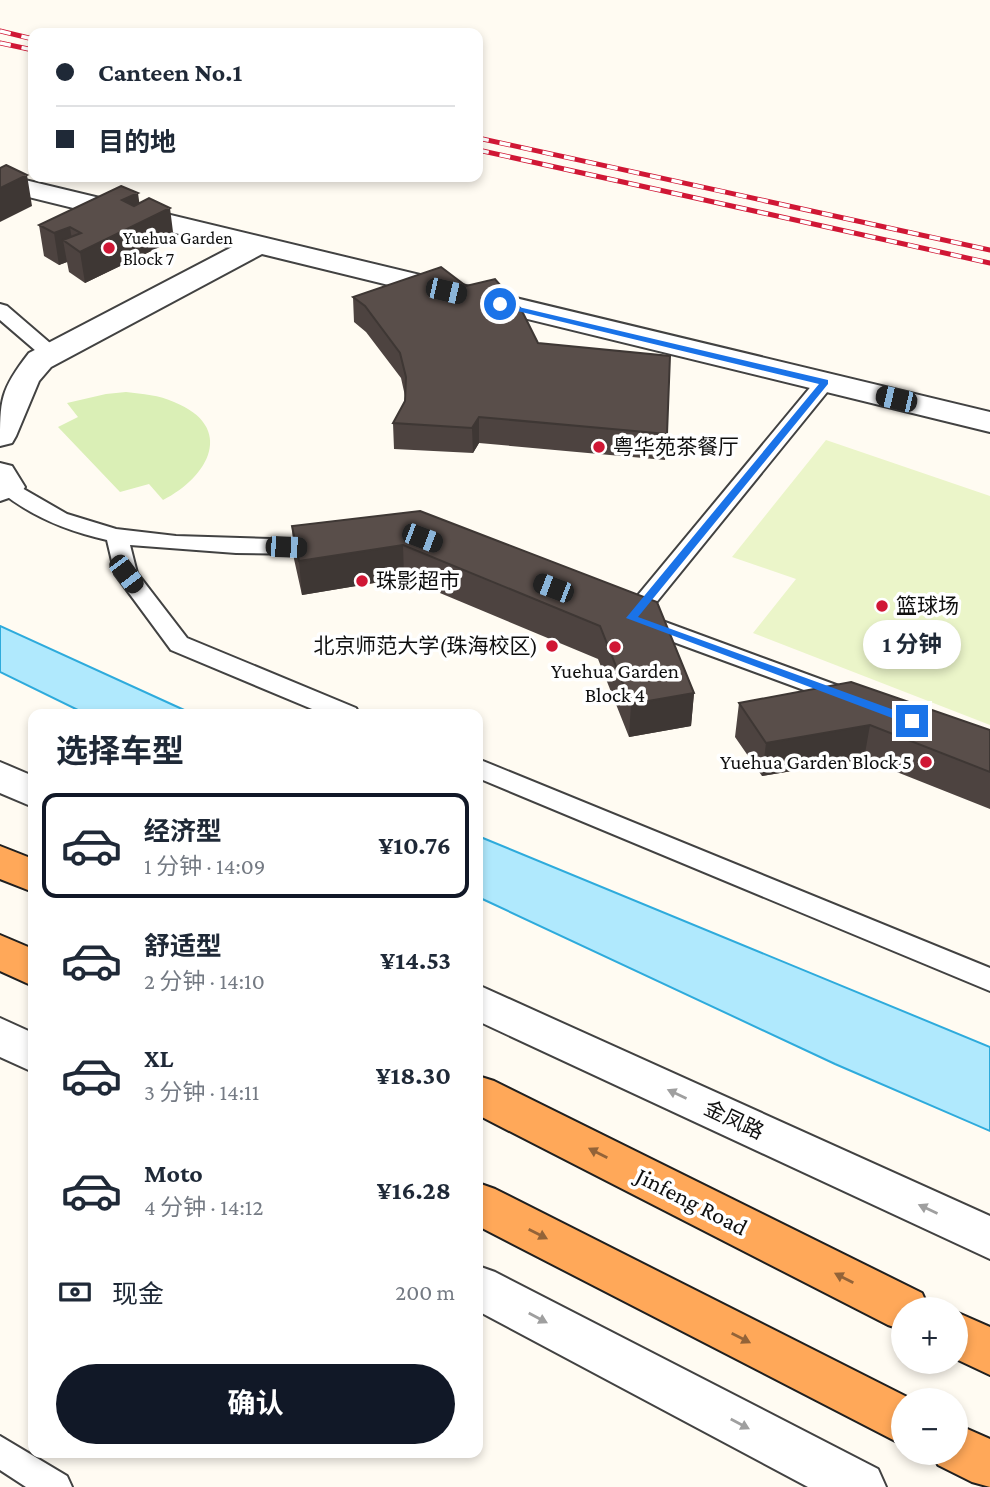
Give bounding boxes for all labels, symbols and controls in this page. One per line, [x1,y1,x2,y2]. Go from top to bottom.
text: Canteen No.1 [98,58,242,87]
text: 目的地 [98,128,176,157]
place label: Yuehua Garden Block 7 [123,228,233,269]
marker: Yuehua Garden Block 7 [101,240,117,256]
car [424,276,469,306]
route start [484,288,516,320]
car [874,384,919,414]
place label: 粤华苑茶餐厅 [613,435,739,459]
marker: 粤华苑茶餐厅 [591,439,607,455]
car [399,521,446,555]
car [265,536,308,558]
car [105,551,148,597]
place label: 珠影超市 [376,569,460,593]
car [530,571,577,605]
marker: 珠影超市 [354,573,370,589]
place label: 篮球场 [896,594,959,618]
marker: 篮球场 [874,598,890,614]
callout: 1 分钟 [863,620,961,668]
text: 1 分钟 [882,631,942,657]
place label: 北京师范大学(珠海校区) [313,634,538,658]
marker: 北京师范大学(珠海校区) [544,638,560,654]
marker: Yuehua Garden Block 4 [607,639,623,655]
place label: Yuehua Garden Block 4 [551,659,679,707]
route end [896,705,928,737]
text: 选择车型 [56,733,184,769]
place label: Yuehua Garden Block 5 [720,750,912,774]
marker: Yuehua Garden Block 5 [918,754,934,770]
icon: car [60,814,123,877]
text: 经济型 [144,817,222,846]
text: ¥10.76 [378,831,451,860]
text: 1 分钟 · 14:09 [144,853,265,879]
icon: car [60,929,123,992]
text: 舒适型 [144,932,222,961]
text: ¥14.53 [380,946,451,975]
text: 2 分钟 · 14:10 [144,968,265,994]
icon: car [60,1044,123,1107]
text: XL [144,1044,173,1073]
text: ¥18.30 [376,1061,451,1090]
text: 3 分钟 · 14:11 [144,1079,259,1105]
one-way arrow [667,1088,687,1100]
street label: 金凤路 [700,1096,768,1144]
one-way arrow [588,1148,608,1159]
icon: car [60,1159,123,1222]
text: Moto [144,1159,203,1188]
street label: Jinfeng Road [630,1160,753,1241]
text: ¥16.28 [377,1176,451,1205]
text: 4 分钟 · 14:12 [144,1194,263,1220]
one-way arrow [918,1203,938,1215]
one-way arrow [529,1228,549,1240]
icon: cash [56,1273,94,1311]
one-way arrow [834,1273,854,1285]
text: 200 m [395,1279,455,1305]
text: 现金 [112,1280,164,1309]
map controls [891,1297,968,1465]
button: + [891,1297,968,1374]
one-way arrow [528,1313,548,1324]
one-way arrow [731,1333,751,1344]
button: 确认 [56,1364,455,1444]
button: − [891,1388,968,1465]
one-way arrow [730,1418,750,1430]

